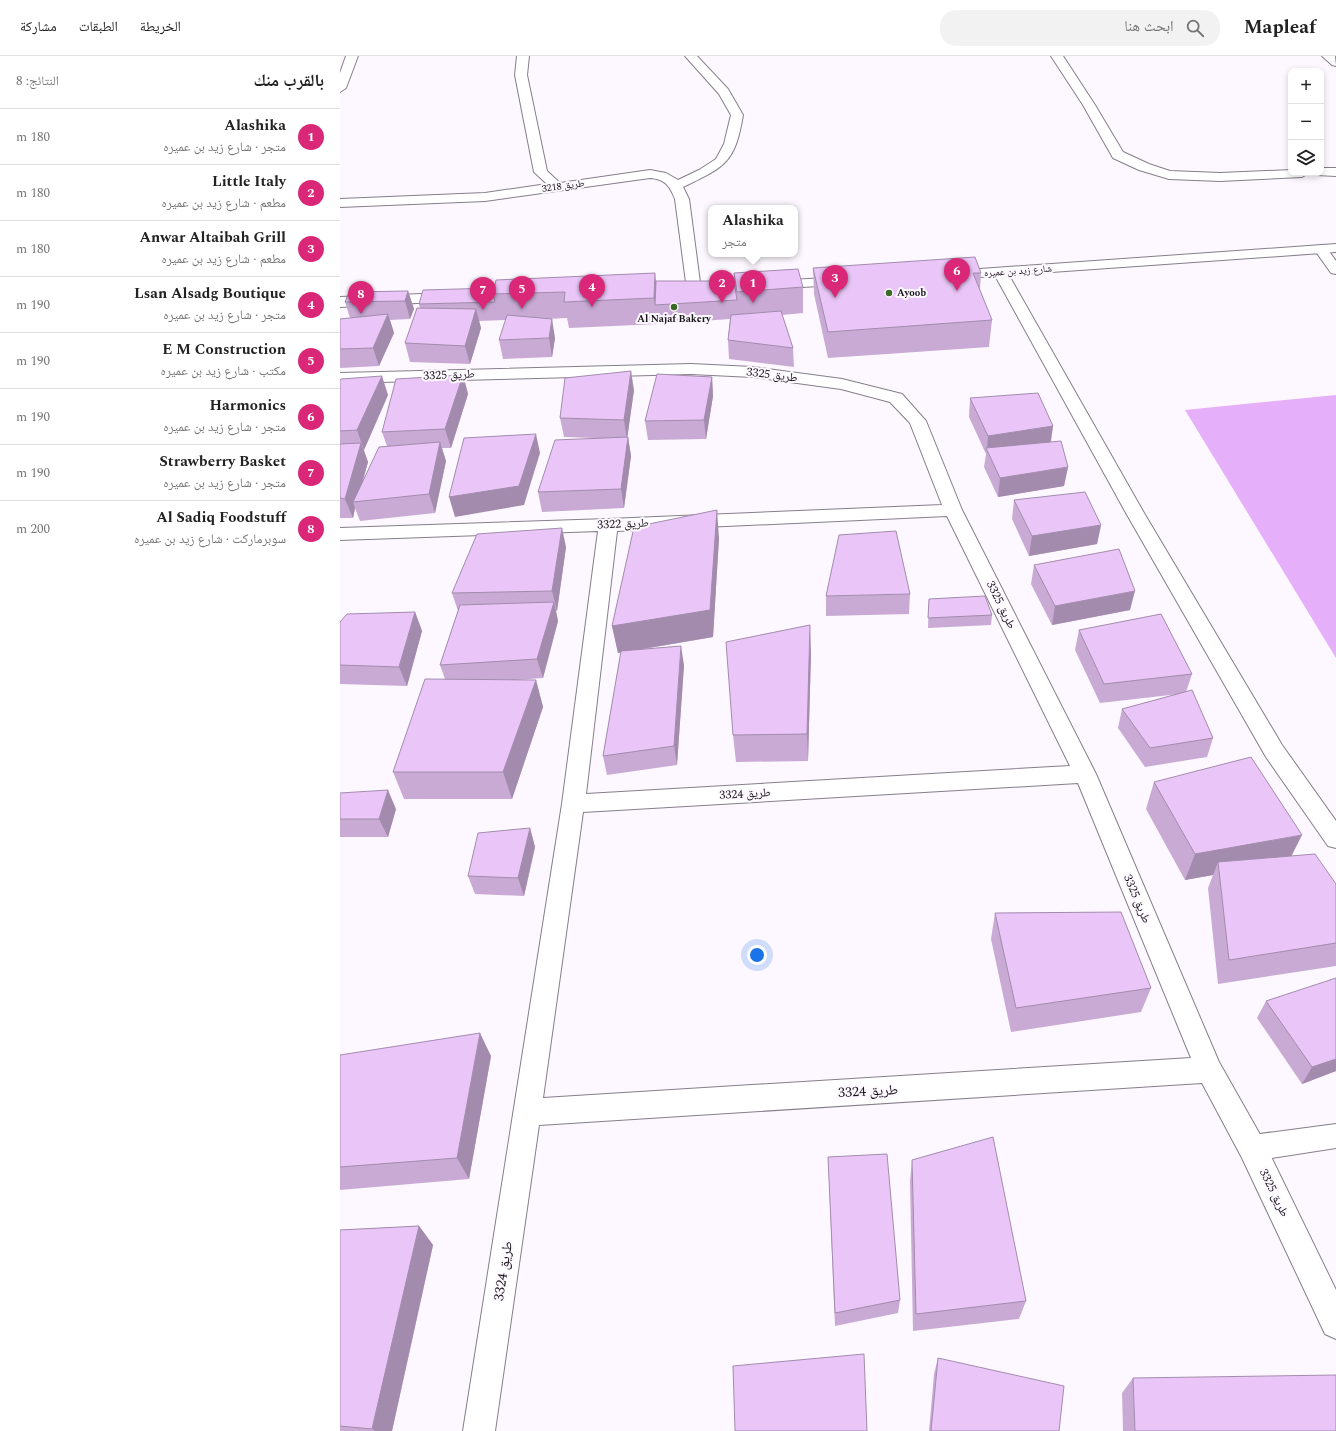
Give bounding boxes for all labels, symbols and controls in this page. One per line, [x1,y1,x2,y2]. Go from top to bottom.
search box [940,10,1220,46]
text: Mapleaf [1244,13,1316,42]
text: ابحث هنا [1124,15,1174,38]
text: مشاركة [20,16,57,37]
text: الطبقات [79,16,118,37]
text: الخريطة [140,16,181,37]
icon: search [1184,17,1206,39]
text: بالقرب منك [253,68,324,94]
map controls [1288,68,1324,176]
button: + [1288,68,1324,104]
text: النتائج: 8 [16,71,59,91]
button: − [1288,104,1324,140]
text: Alashika [224,114,286,137]
text: 180 m [16,127,50,147]
text: 1 [307,127,315,147]
text: متجر · شارع زيد بن عميره [163,137,286,157]
button: layers [1288,140,1324,176]
text: Little Italy [212,170,286,193]
street label: طريق 3218 [541,175,586,197]
text: 180 m [16,183,50,203]
text: 2 [307,183,315,203]
text: مطعم · شارع زيد بن عميره [161,193,286,213]
popup [708,205,798,257]
text: Alashika [722,209,784,232]
text: Anwar Altaibah Grill [139,226,286,249]
text: متجر [722,232,747,252]
text: 180 m [16,239,50,259]
text: 3 [307,239,315,259]
text: مطعم · شارع زيد بن عميره [161,249,286,269]
pin: 6 [944,258,970,291]
street label: شارع زيد بن عميره [984,261,1053,281]
pin: 3 [822,265,848,298]
pin: 2 [709,270,735,303]
pin: 1 [740,270,766,303]
pin: 4 [579,274,605,307]
pin: 5 [509,276,535,309]
pin: 7 [470,277,496,310]
pin: 8 [348,281,374,314]
text: Lsan Alsadg Boutique [134,282,286,305]
place label: Ayoob [897,285,926,301]
marker: Ayoob [884,288,894,298]
text: 190 m [16,295,50,315]
text: 4 [307,295,315,315]
marker: Al Najaf Bakery [669,302,679,312]
text: متجر · شارع زيد بن عميره [163,305,286,325]
place label: Al Najaf Bakery [637,311,712,327]
text: E M Construction [162,338,286,361]
text: 190 m [16,351,50,371]
text: 5 [307,351,315,371]
text: مكتب · شارع زيد بن عميره [161,361,286,381]
street label: طريق 3325 [745,362,799,388]
street label: طريق 3325 [423,365,475,385]
text: Harmonics [210,394,286,417]
text: 190 m [16,407,50,427]
text: 6 [307,407,315,427]
text: متجر · شارع زيد بن عميره [163,417,286,437]
text: Strawberry Basket [159,450,286,473]
text: 190 m [16,463,50,483]
text: 7 [307,463,315,483]
text: متجر · شارع زيد بن عميره [163,473,286,493]
text: Al Sadiq Foodstuff [156,506,286,529]
street label: طريق 3322 [597,514,649,534]
text: 200 m [16,519,50,539]
text: 8 [307,519,315,539]
text: سوبرماركت · شارع زيد بن عميره [134,529,286,549]
street label: طريق 3325 [981,578,1021,632]
street label: طريق 3324 [719,783,771,805]
street label: طريق 3325 [1118,872,1156,927]
your location [747,945,767,965]
street label: طريق 3324 [837,1079,899,1103]
street label: طريق 3325 [1254,1166,1294,1220]
street label: طريق 3324 [488,1240,518,1302]

